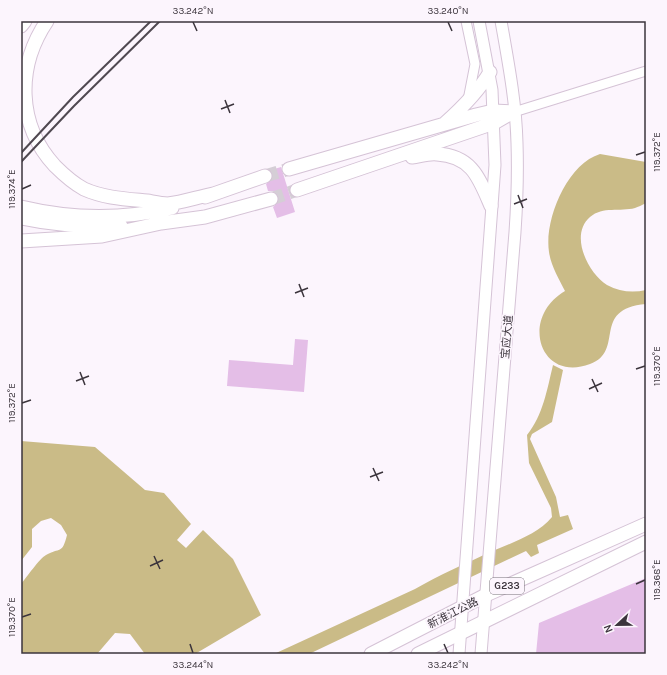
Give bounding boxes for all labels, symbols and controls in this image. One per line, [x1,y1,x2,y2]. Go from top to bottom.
text: 33.242°N [172,5,214,17]
text: 33.240°N [427,5,469,17]
text: 119.372°E [651,132,663,172]
text: 119.374°E [6,169,18,209]
street label: 宝应大道 [499,315,515,359]
text: 119.370°E [651,346,663,386]
text: 119.372°E [6,383,18,423]
text: 119.368°E [651,560,663,601]
road number: G233 [490,578,524,594]
street label: 新淮江公路 [426,595,480,631]
text: 119.370°E [6,597,18,637]
north arrow [597,605,637,645]
text: N [601,622,616,635]
text: 33.244°N [173,659,213,671]
text: 33.242°N [427,659,469,671]

